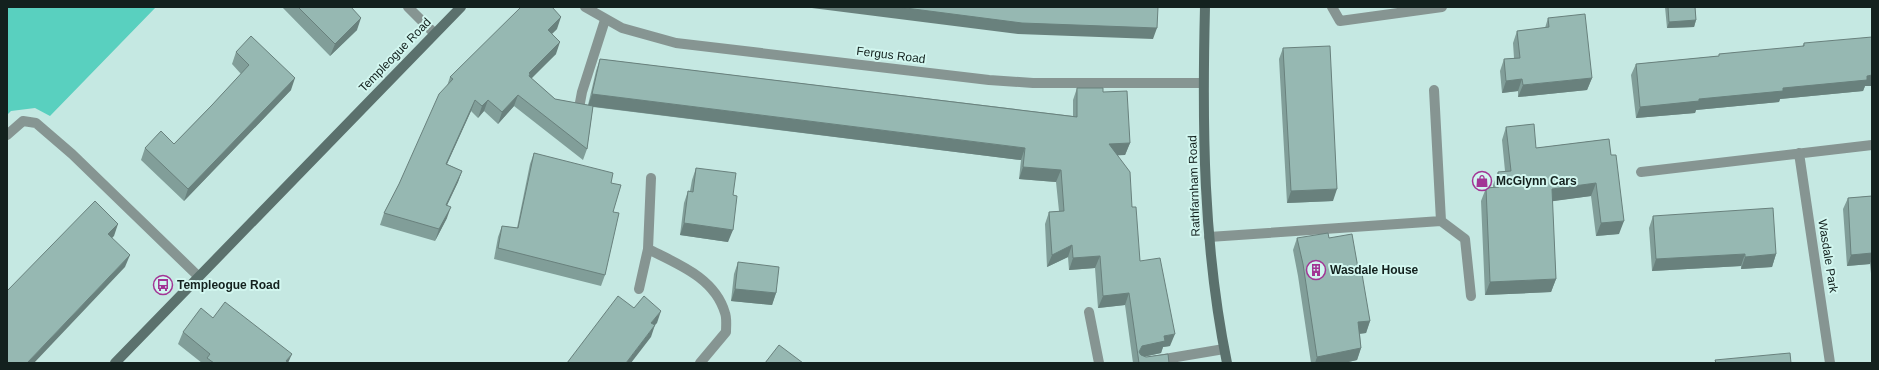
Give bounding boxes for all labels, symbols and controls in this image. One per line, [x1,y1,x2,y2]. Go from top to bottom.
street label: Templeogue Road [356,15,434,95]
street label: Fergus Road [856,44,926,66]
street label: Rathfarnham Road [1185,135,1203,237]
shop icon: McGlynn Cars [1471,170,1493,192]
place label: McGlynn Cars [1496,174,1577,188]
street label: Wasdale Park [1815,218,1841,295]
building icon: Wasdale House [1305,259,1327,281]
place label: Wasdale House [1330,263,1419,277]
bus stop icon: Templeogue Road [152,274,174,296]
place label: Templeogue Road [177,278,280,292]

